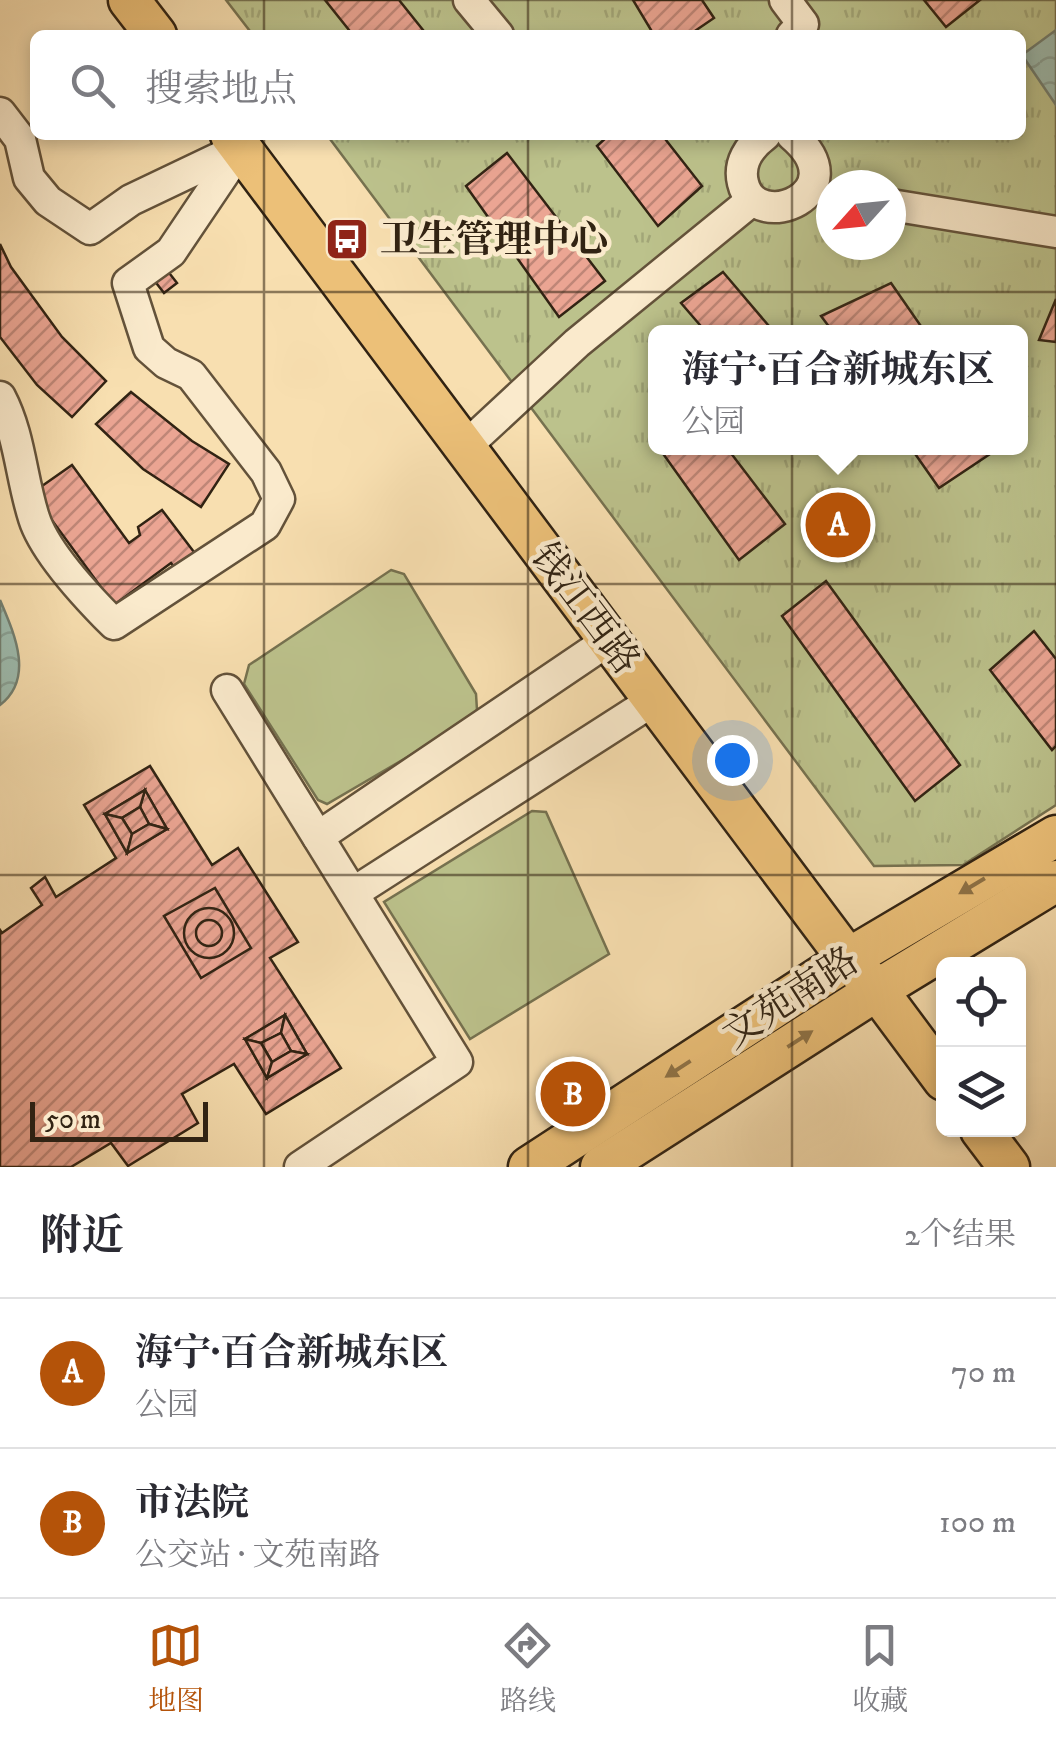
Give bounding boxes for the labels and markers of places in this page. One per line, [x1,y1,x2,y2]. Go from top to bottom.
bus stop icon: 卫生管理中心 [324,216,370,262]
place label: 卫生管理中心 [380,217,608,265]
pin: A [806,488,870,562]
pin: B [540,1056,606,1132]

